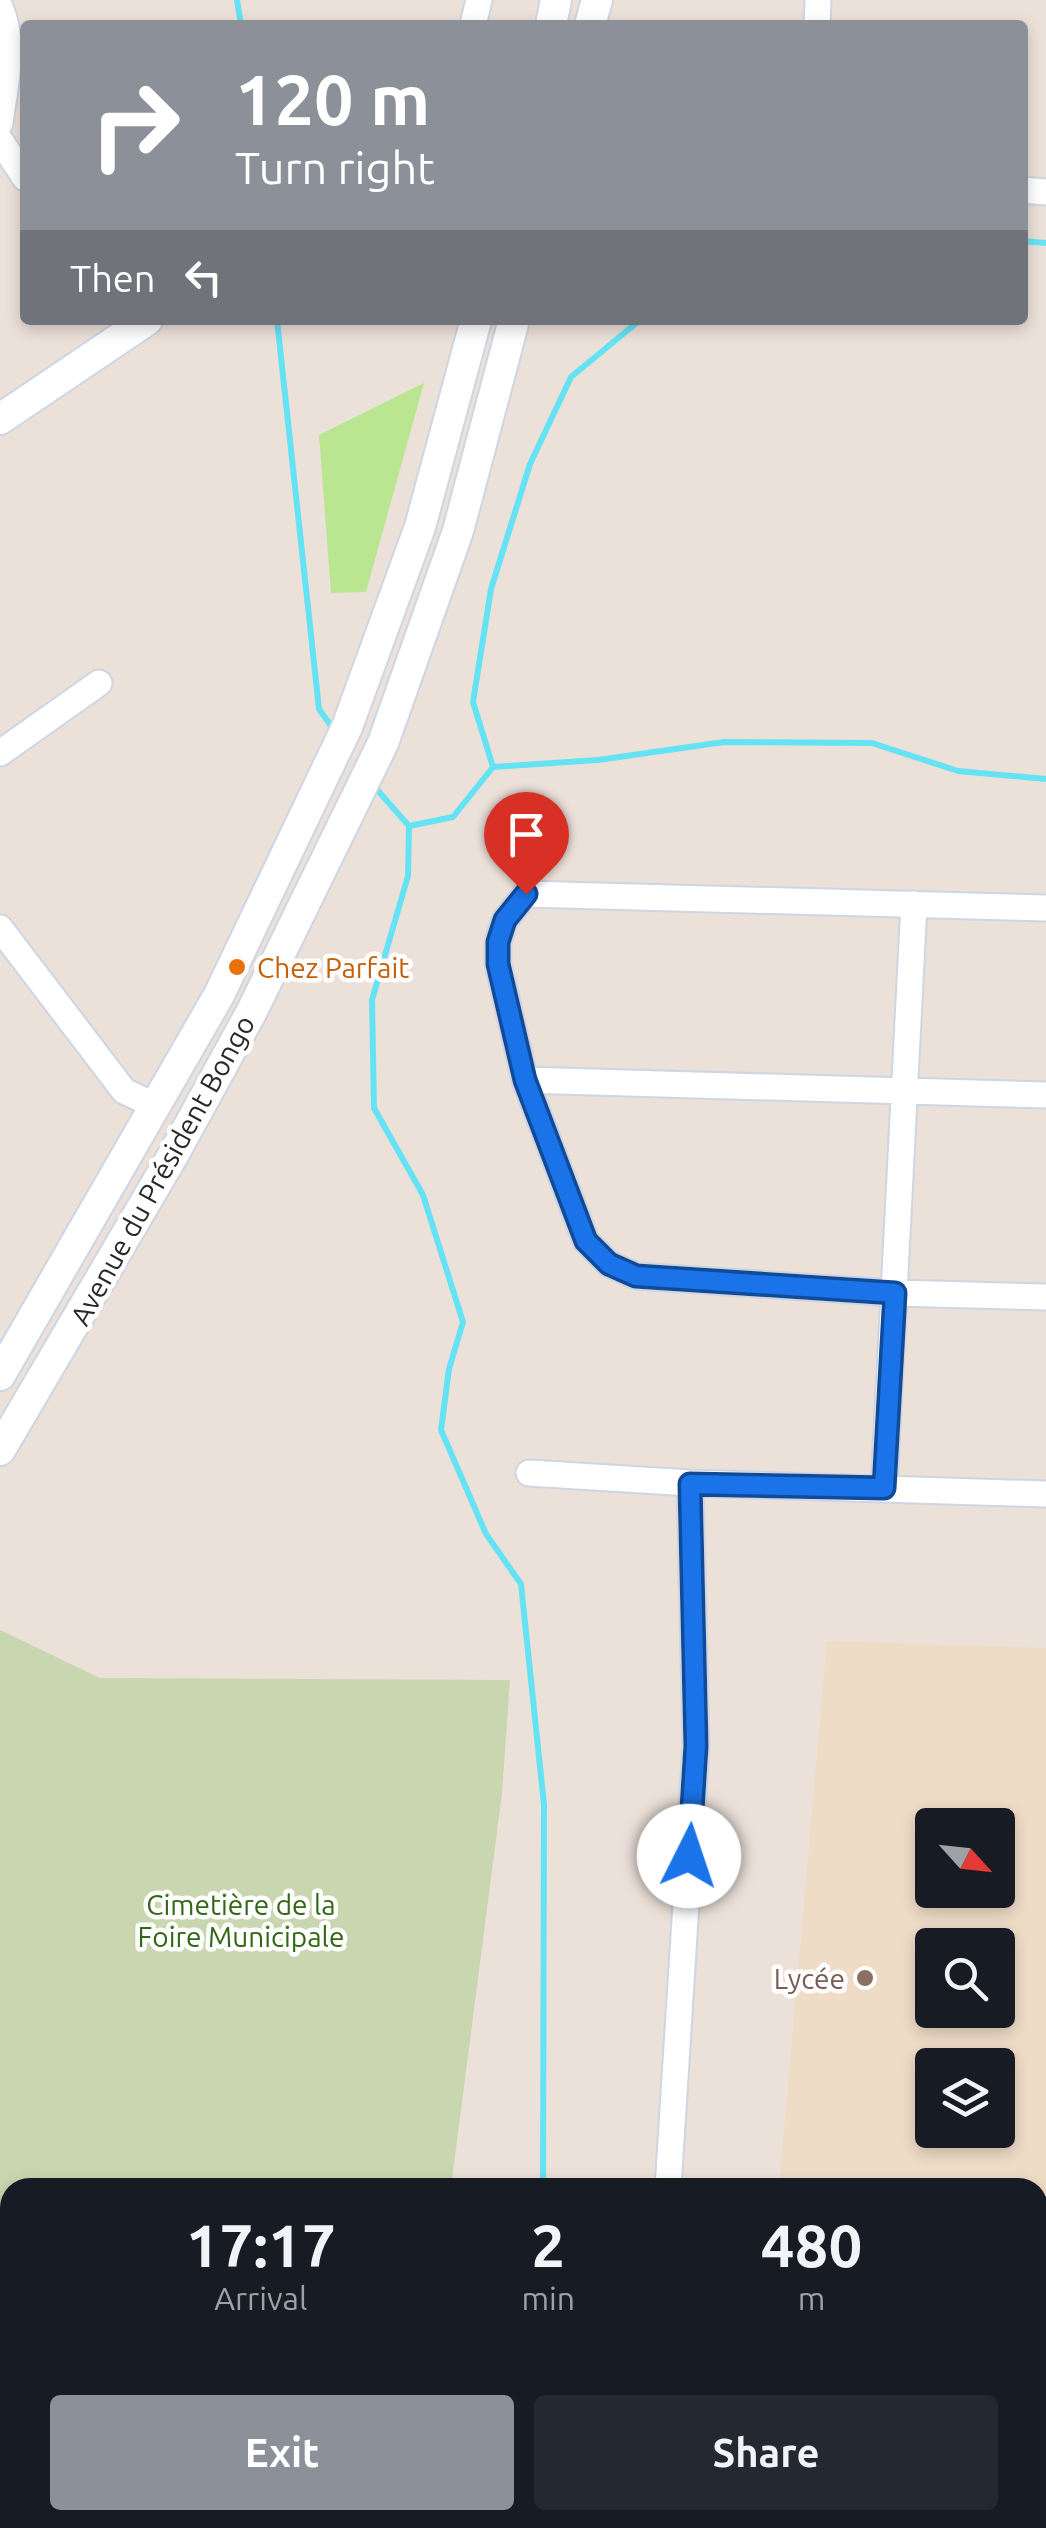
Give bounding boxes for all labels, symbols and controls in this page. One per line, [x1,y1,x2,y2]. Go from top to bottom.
icon: right [70,60,200,190]
text: 120 m [235,60,430,138]
text: Turn right [235,142,435,193]
icon: left [176,250,231,305]
text: Then [70,257,156,299]
pin [484,792,569,895]
icon: arrive [499,807,554,862]
place label: Chez Parfait [257,952,409,983]
marker: Chez Parfait [226,956,248,978]
street label: Avenue du Président Bongo [64,1010,260,1330]
position arrow [637,1804,741,1908]
north arrow [915,1808,1015,1908]
map controls [915,1808,1015,2148]
park label: Cimetière de la Foire Municipale [138,1889,344,1952]
button: search [915,1928,1015,2028]
place label: Lycée [774,1963,845,1994]
marker: Lycée [854,1967,876,1989]
button: layers [915,2048,1015,2148]
text: 17:17 [186,2211,336,2278]
text: 2 [531,2211,565,2278]
text: 480 [761,2211,862,2278]
text: Arrival [214,2280,307,2316]
text: min [521,2280,575,2316]
text: m [798,2280,825,2316]
button: Exit [50,2395,514,2510]
button: Share [534,2395,998,2510]

